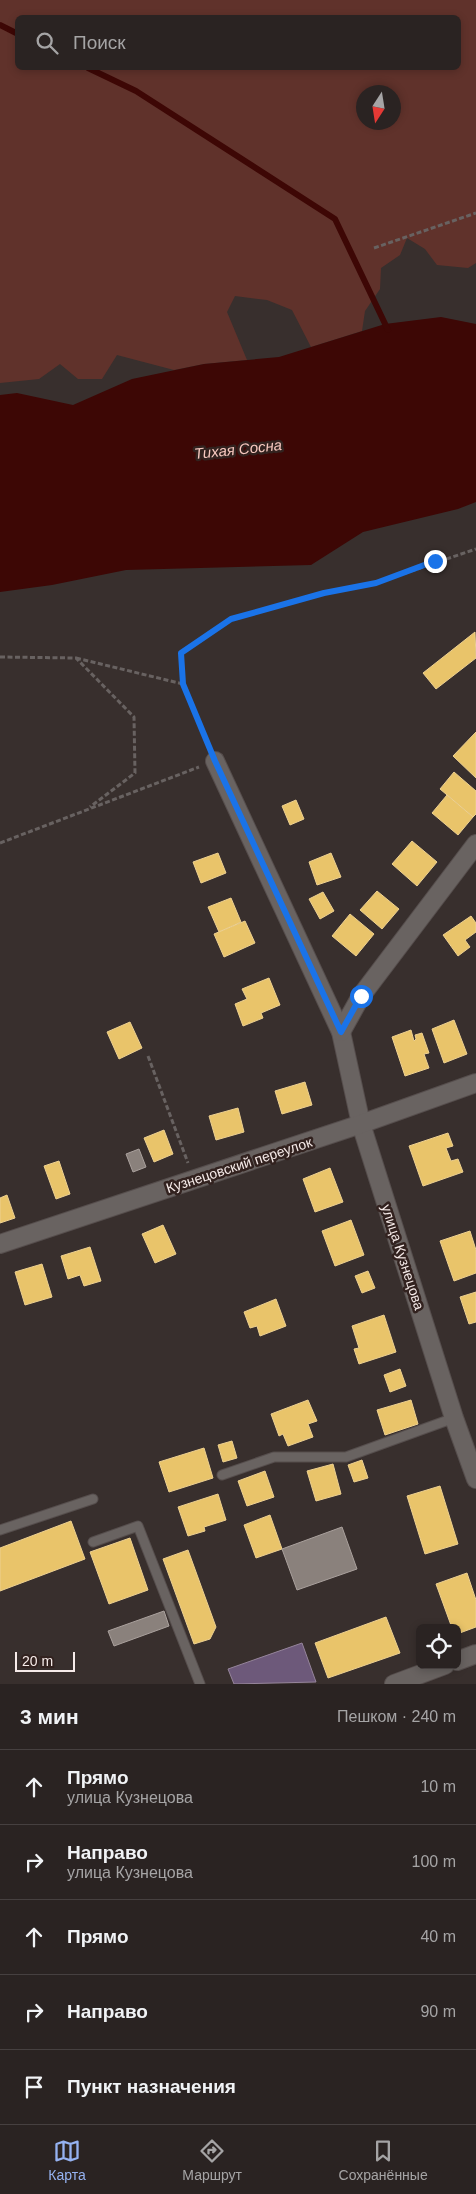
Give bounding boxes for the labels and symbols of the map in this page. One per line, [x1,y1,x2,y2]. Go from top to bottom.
north arrow [356,85,401,130]
water label: Тихая Сосна [193,436,283,462]
route end [424,550,447,573]
route start [350,985,373,1008]
street label: Кузнецовский переулок [164,1134,315,1196]
street label: улица Кузнецова [378,1202,428,1312]
scale bar [15,1649,75,1672]

